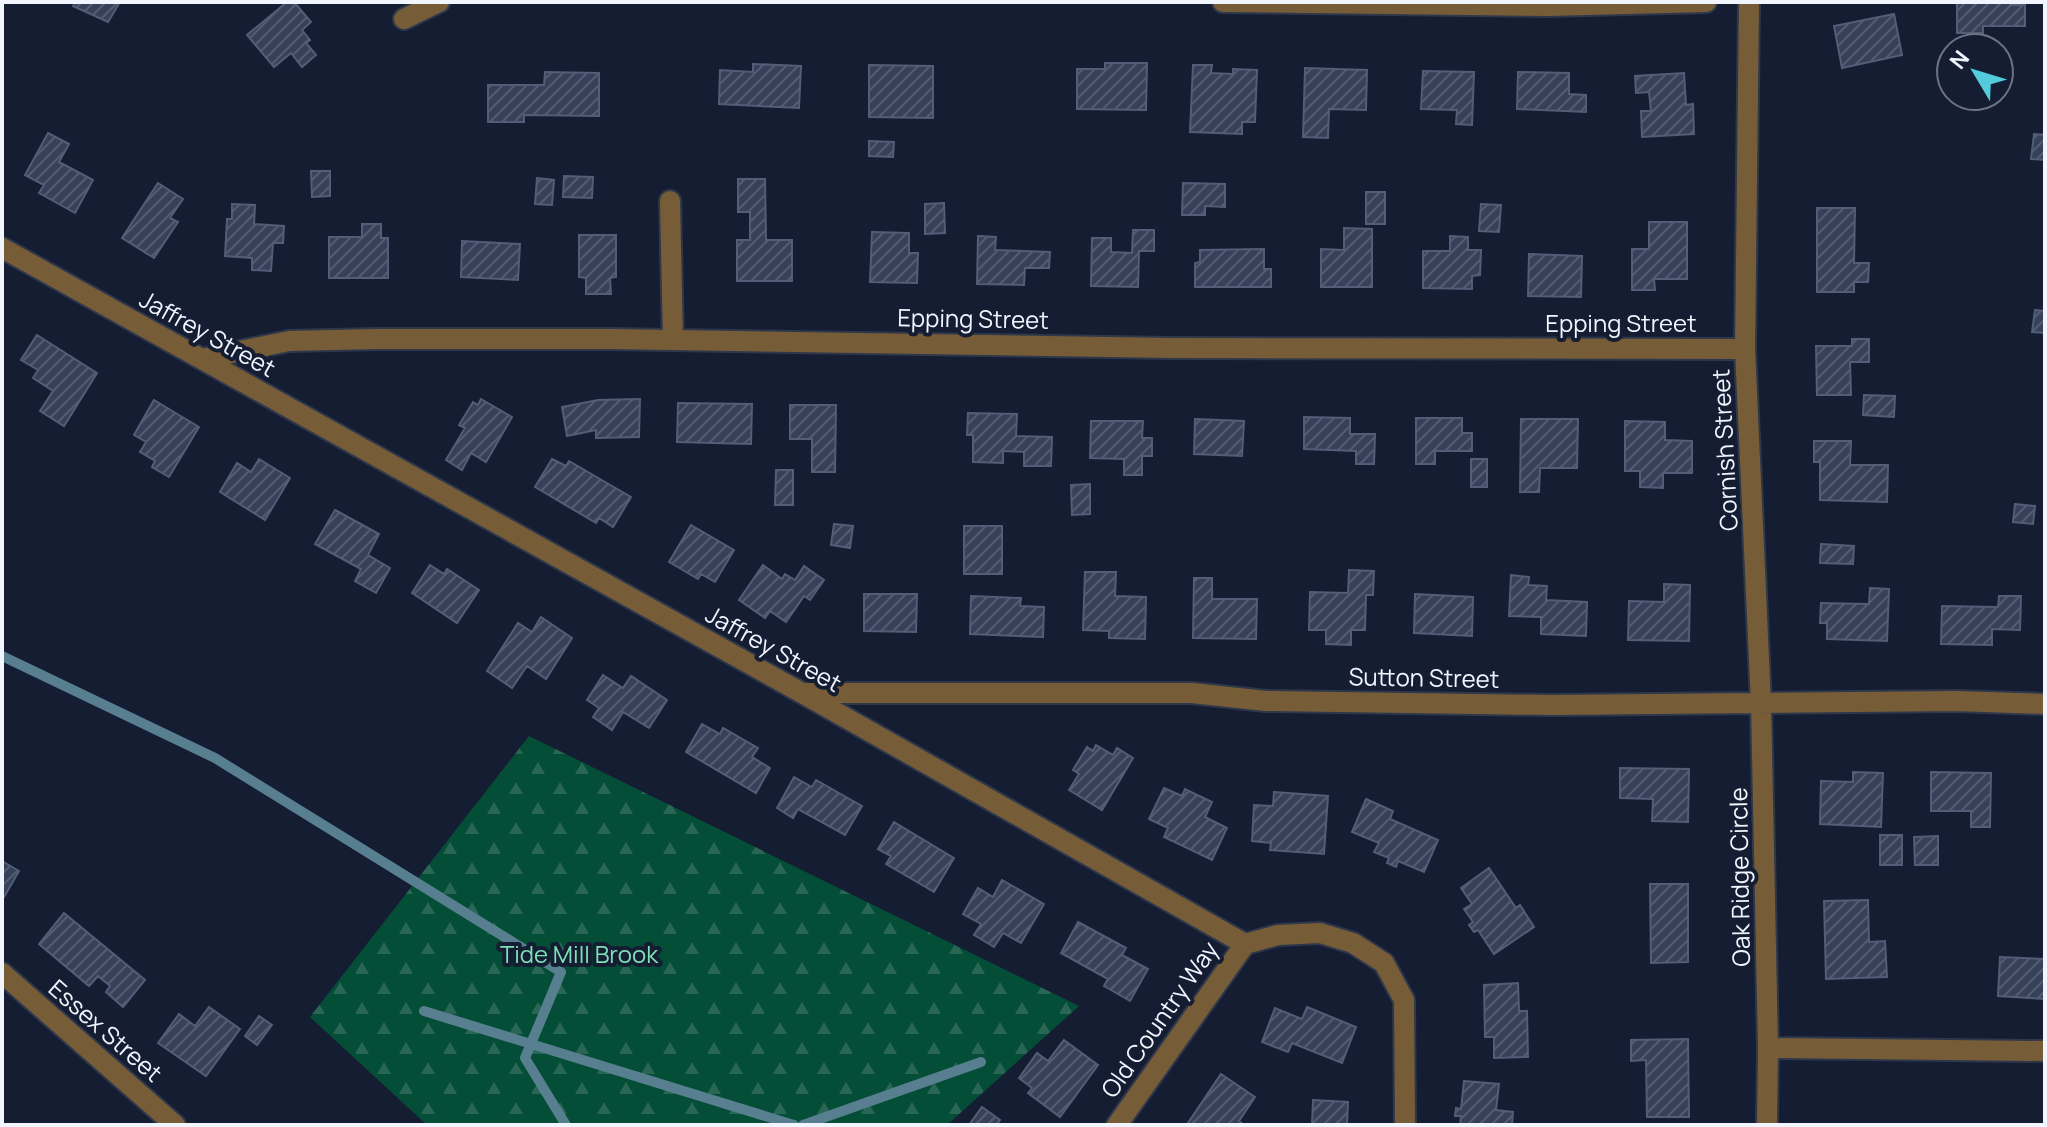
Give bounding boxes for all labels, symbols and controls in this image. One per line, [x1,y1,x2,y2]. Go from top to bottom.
north arrow [1935,32,2015,112]
text: N [1943,44,1976,75]
street label: Jaffrey Street [134,282,282,384]
street label: Epping Street [897,300,1049,336]
street label: Epping Street [1545,306,1697,339]
street label: Cornish Street [1703,368,1745,532]
street label: Jaffrey Street [700,597,848,699]
street label: Sutton Street [1348,659,1500,695]
street label: Oak Ridge Circle [1721,787,1757,967]
street label: Old Country Way [1093,934,1226,1104]
park label: Tide Mill Brook [500,937,659,970]
street label: Essex Street [42,972,170,1088]

